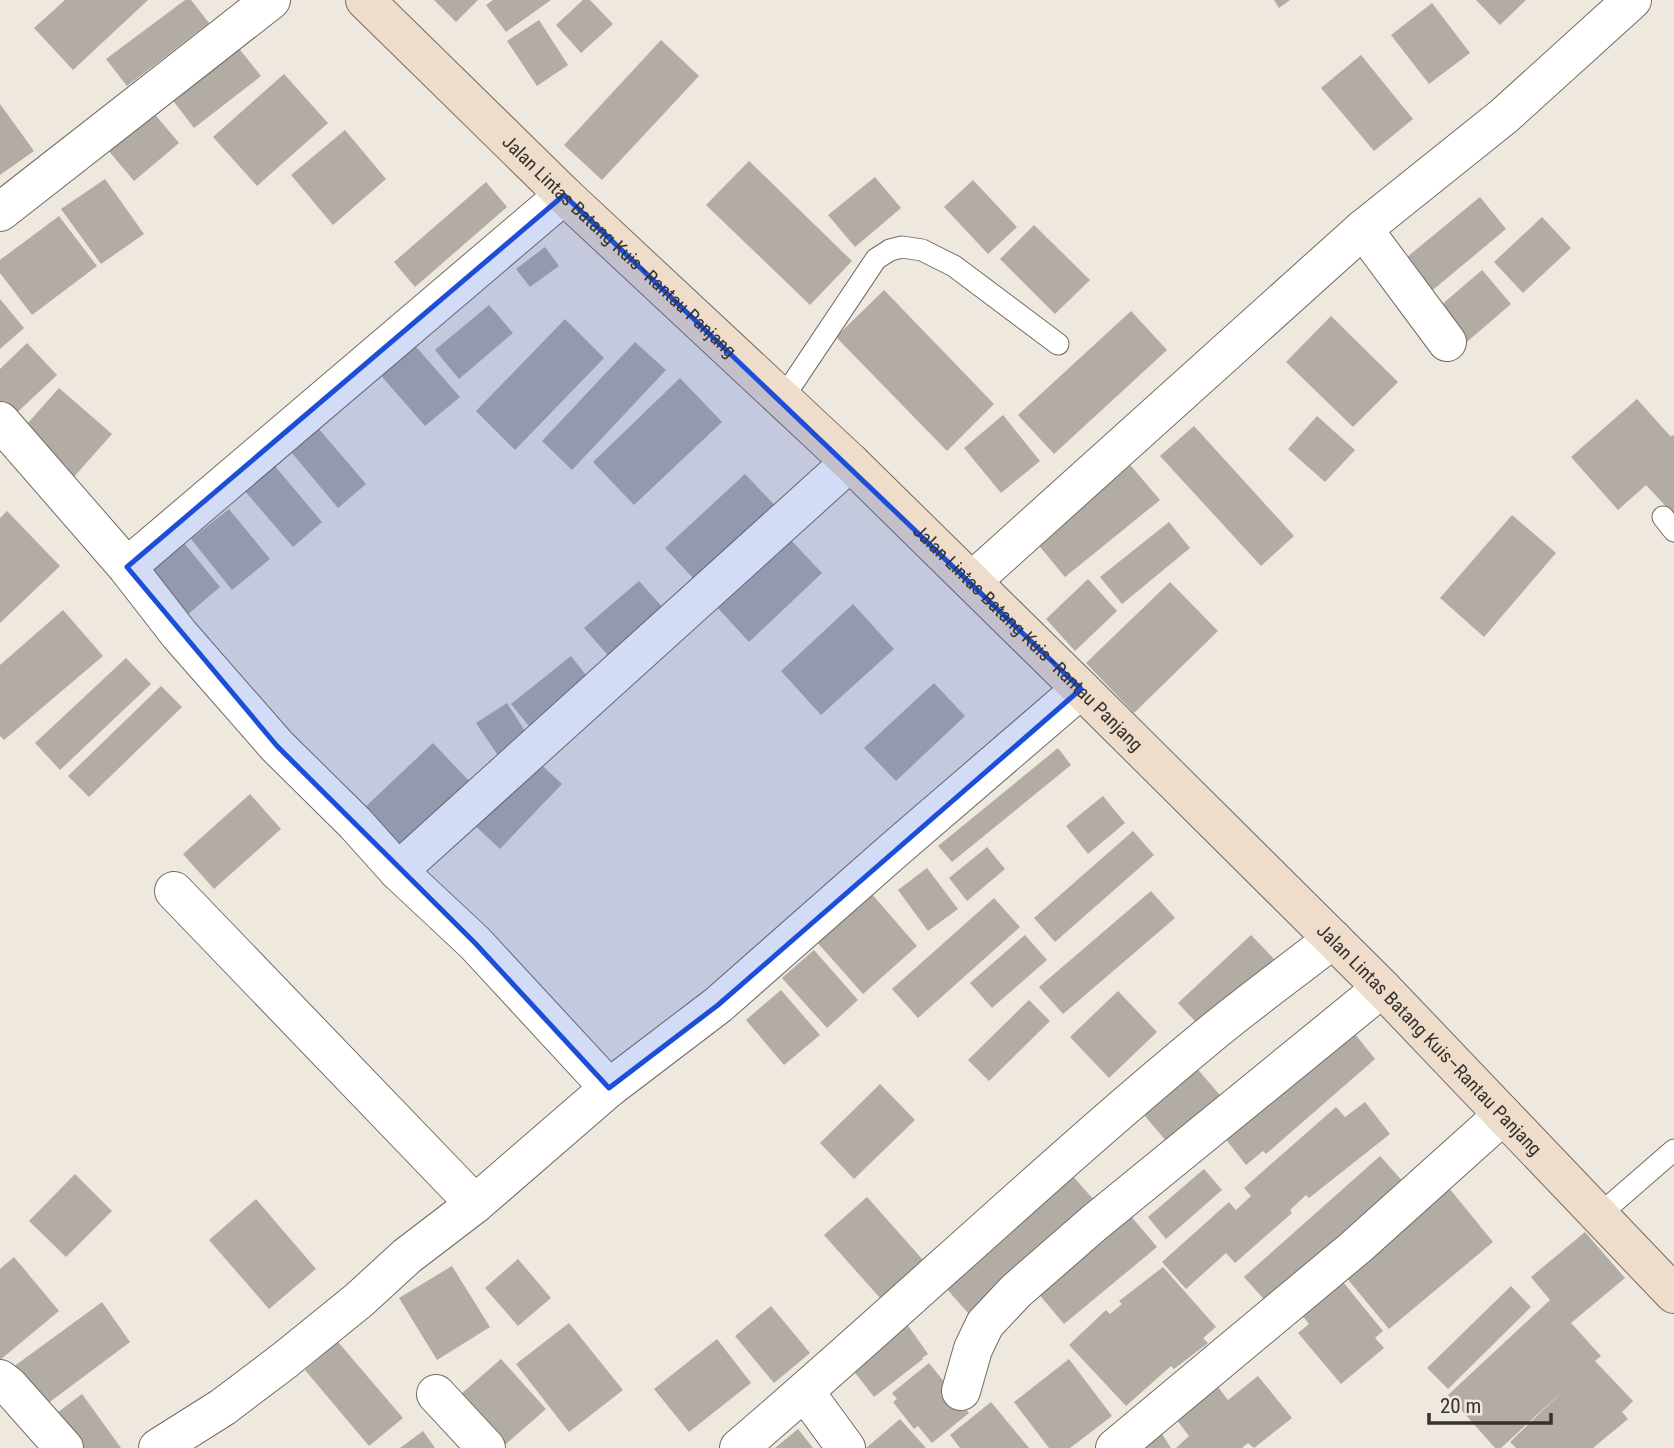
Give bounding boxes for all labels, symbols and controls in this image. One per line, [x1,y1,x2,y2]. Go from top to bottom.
street label: Jalan Lintas Batang Kuis–Rantau Panjang [497,130,741,362]
street label: Jalan Lintas Batang Kuis–Rantau Panjang [908,520,1148,756]
street label: Jalan Lintas Batang Kuis–Rantau Panjang [1312,919,1547,1160]
scale bar [1429,1382,1552,1426]
text: 20 m [1440,1394,1481,1418]

